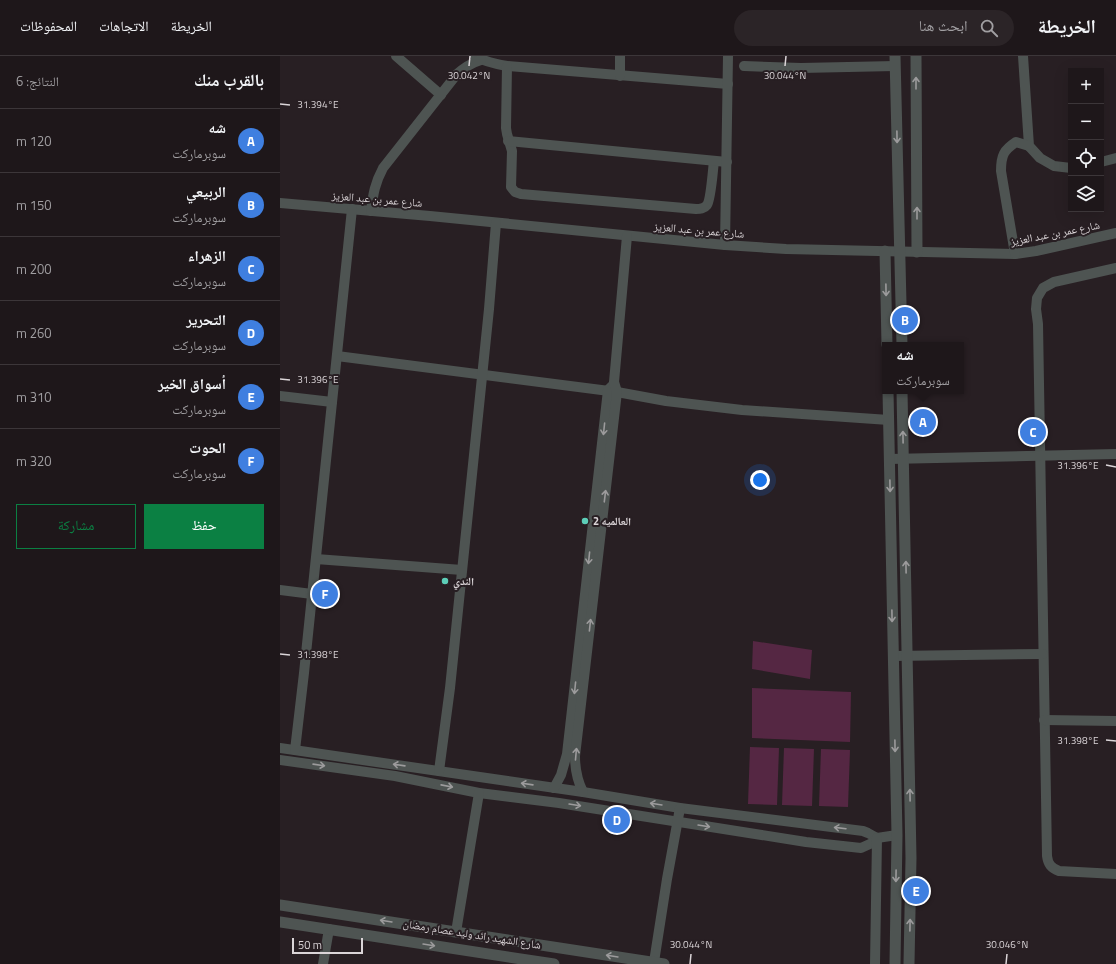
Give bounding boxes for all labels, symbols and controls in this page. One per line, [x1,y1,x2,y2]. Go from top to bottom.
search box [734,10,1014,46]
text: الخريطة [1038,11,1096,40]
text: ابحث هنا [919,14,968,37]
text: المحفوظات [20,15,77,36]
text: الاتجاهات [99,15,149,36]
text: الخريطة [171,15,212,36]
icon: search [978,17,1000,39]
text: بالقرب منك [194,67,264,93]
text: 30.042°N [448,68,490,83]
text: 30.044°N [764,68,806,83]
map controls [1068,68,1104,212]
button: + [1068,68,1104,104]
text: النتائج: 6 [16,71,59,91]
one-way arrow [912,77,920,90]
text: 31.394°E [297,97,339,112]
button: − [1068,104,1104,140]
text: شه [209,116,226,139]
one-way arrow [893,130,901,143]
text: 120 m [16,131,52,151]
text: A [247,131,255,151]
button: locate [1068,140,1104,176]
text: سوبرماركت [172,143,226,163]
button: layers [1068,176,1104,212]
text: الربيعي [186,180,226,203]
street label: شارع عمر بن عبد العزيز [330,187,423,211]
text: 150 m [16,195,52,215]
text: B [247,195,255,215]
text: سوبرماركت [172,207,226,227]
one-way arrow [913,207,921,220]
street label: شارع عمر بن عبد العزيز [1008,216,1101,250]
street label: شارع عمر بن عبد العزيز [652,218,745,242]
text: الزهراء [188,244,226,267]
text: 200 m [16,259,52,279]
text: C [247,259,255,279]
text: سوبرماركت [172,271,226,291]
one-way arrow [882,283,890,296]
pin: B [892,305,918,335]
text: التحرير [186,308,226,331]
text: 260 m [16,323,52,343]
text: D [247,323,255,343]
text: سوبرماركت [172,335,226,355]
popup [882,342,964,394]
text: شه [896,343,914,366]
text: سوبرماركت [896,370,950,390]
text: أسواق الخير [158,372,226,395]
text: 31.396°E [297,372,339,387]
text: 310 m [16,387,52,407]
text: E [247,387,255,407]
text: سوبرماركت [172,399,226,419]
pin: A [910,407,936,437]
pin: C [1020,417,1046,447]
one-way arrow [600,422,608,435]
one-way arrow [899,431,907,444]
text: الحوت [189,436,226,459]
text: 320 m [16,451,52,471]
text: F [248,451,254,471]
text: 31.396°E [1057,458,1099,473]
text: سوبرماركت [172,463,226,483]
your location [750,470,770,490]
one-way arrow [886,479,894,492]
one-way arrow [601,490,609,503]
button: مشاركة [16,504,136,549]
button: حفظ [144,504,264,549]
place label: العالميه 2 [593,513,631,529]
marker: العالميه 2 [580,516,590,526]
one-way arrow [585,551,593,564]
one-way arrow [902,561,910,574]
place label: الندي [453,573,474,590]
marker: الندي [440,576,450,586]
pin: F [312,579,338,609]
one-way arrow [889,609,896,622]
one-way arrow [586,619,594,632]
text: 31.398°E [297,647,339,662]
one-way arrow [571,681,579,694]
text: 31.398°E [1057,733,1099,748]
one-way arrow [891,739,899,752]
one-way arrow [572,748,579,761]
one-way arrow [312,761,325,769]
one-way arrow [393,761,406,769]
one-way arrow [521,780,534,788]
one-way arrow [440,783,453,791]
one-way arrow [906,789,914,802]
one-way arrow [650,800,663,808]
one-way arrow [568,801,581,809]
pin: D [604,805,630,835]
one-way arrow [697,822,710,830]
one-way arrow [834,824,847,832]
one-way arrow [893,869,900,882]
pin: E [903,876,929,906]
street label: شارع الشهيد رائد وليد عصام رمضان [402,915,542,953]
one-way arrow [380,917,393,925]
one-way arrow [906,919,914,932]
scale bar [292,936,363,955]
text: 50 m [298,937,322,953]
text: 30.044°N [670,937,712,952]
text: 30.046°N [986,937,1028,952]
one-way arrow [422,941,435,949]
one-way arrow [606,952,619,960]

